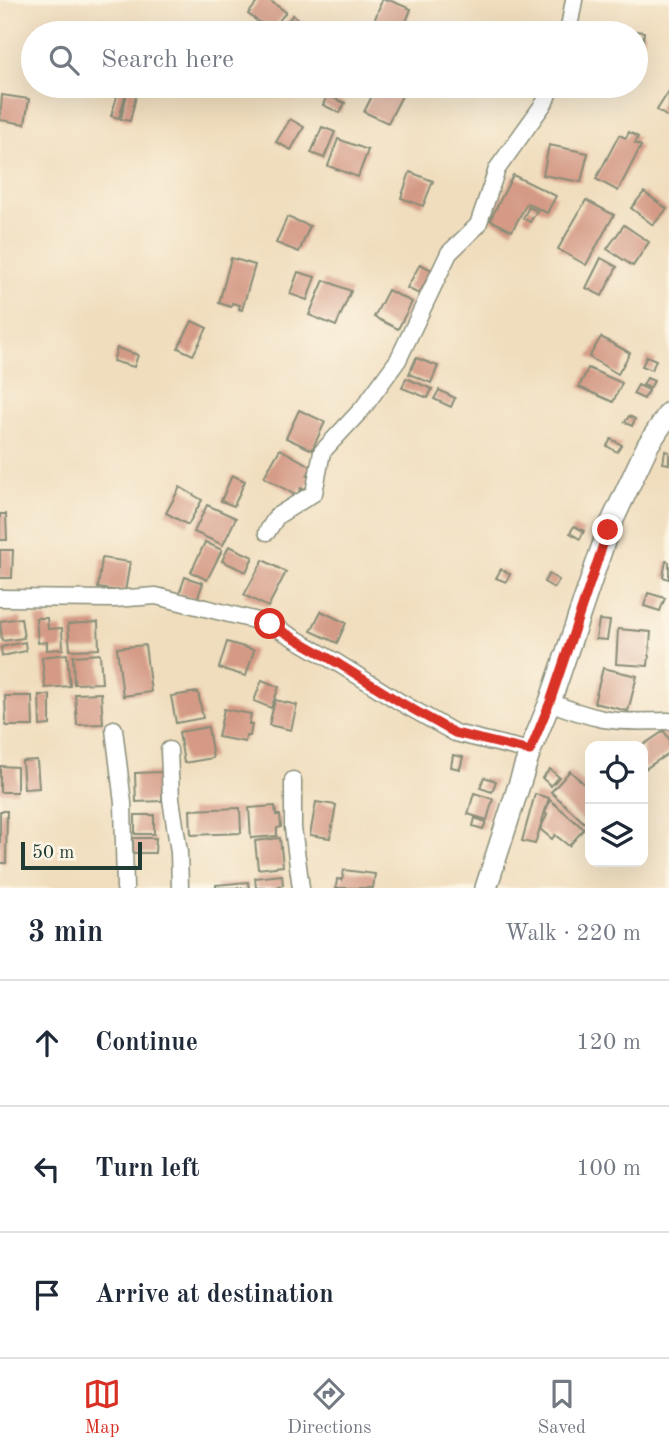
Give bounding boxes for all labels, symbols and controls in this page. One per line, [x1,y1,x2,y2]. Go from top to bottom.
search box [21,21,648,98]
icon: search [45,41,83,79]
text: Search here [101,47,234,73]
route end [592,514,623,545]
route start [254,608,285,639]
map controls [585,741,648,867]
button: locate [585,741,648,804]
button: layers [585,804,648,867]
scale bar [21,839,142,871]
text: 50 m [32,844,74,863]
text: 3 min [28,918,103,948]
text: Walk · 220 m [505,922,641,945]
icon: ahead [28,1024,66,1062]
text: Continue [95,1030,198,1056]
text: 120 m [576,1031,641,1054]
icon: left [28,1150,66,1188]
text: Turn left [95,1156,200,1182]
text: 100 m [576,1157,641,1180]
icon: arrive [28,1276,66,1314]
text: Arrive at destination [95,1282,334,1308]
tab: Map [83,1375,121,1440]
tab: Directions [287,1375,372,1440]
tab: Saved [538,1375,586,1440]

